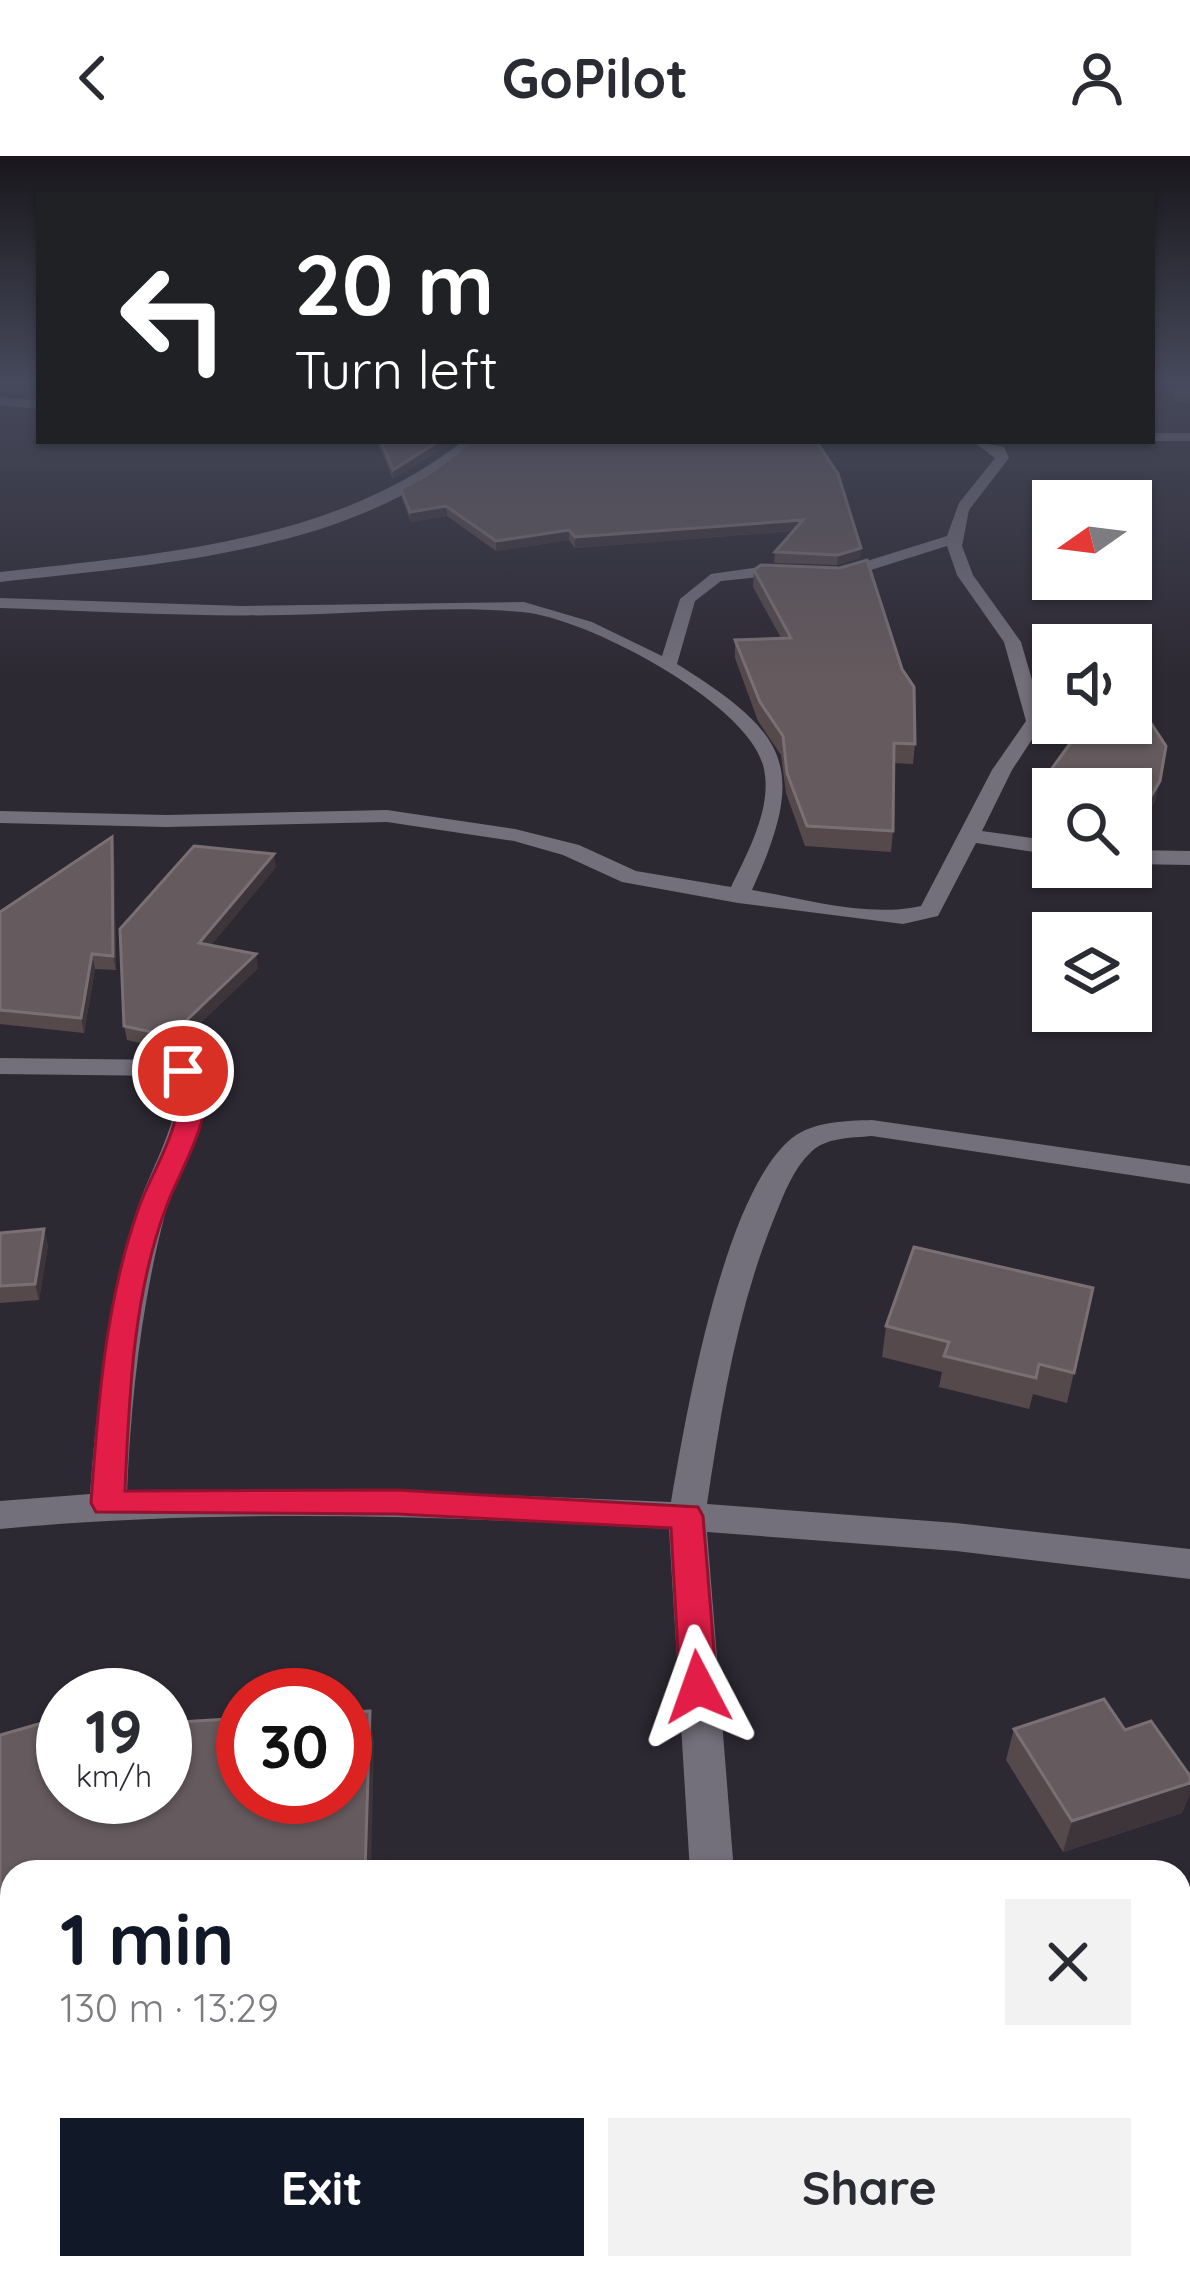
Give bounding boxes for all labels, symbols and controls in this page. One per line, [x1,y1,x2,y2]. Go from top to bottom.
text: GoPilot [502,44,688,112]
icon: back [60,45,126,111]
icon: person [1064,45,1130,111]
text: 20 m [294,231,494,336]
icon: left [96,240,252,396]
text: Turn left [294,335,498,403]
north arrow [1032,480,1152,600]
map controls [1032,480,1152,1032]
button: sound [1032,624,1152,744]
button: search [1032,768,1152,888]
button: layers [1032,912,1152,1032]
pin [132,1020,234,1122]
icon: arrive [150,1038,216,1104]
position arrow [635,1624,761,1750]
speed limit sign: 30 [216,1668,372,1824]
text: 19 [85,1693,143,1768]
text: km/h [76,1757,152,1795]
text: 1 min [60,1893,234,1983]
button: close [1005,1899,1131,2025]
text: 130 m · 13:29 [60,1983,279,2032]
button: Exit [60,2118,584,2256]
button: Share [608,2118,1131,2256]

